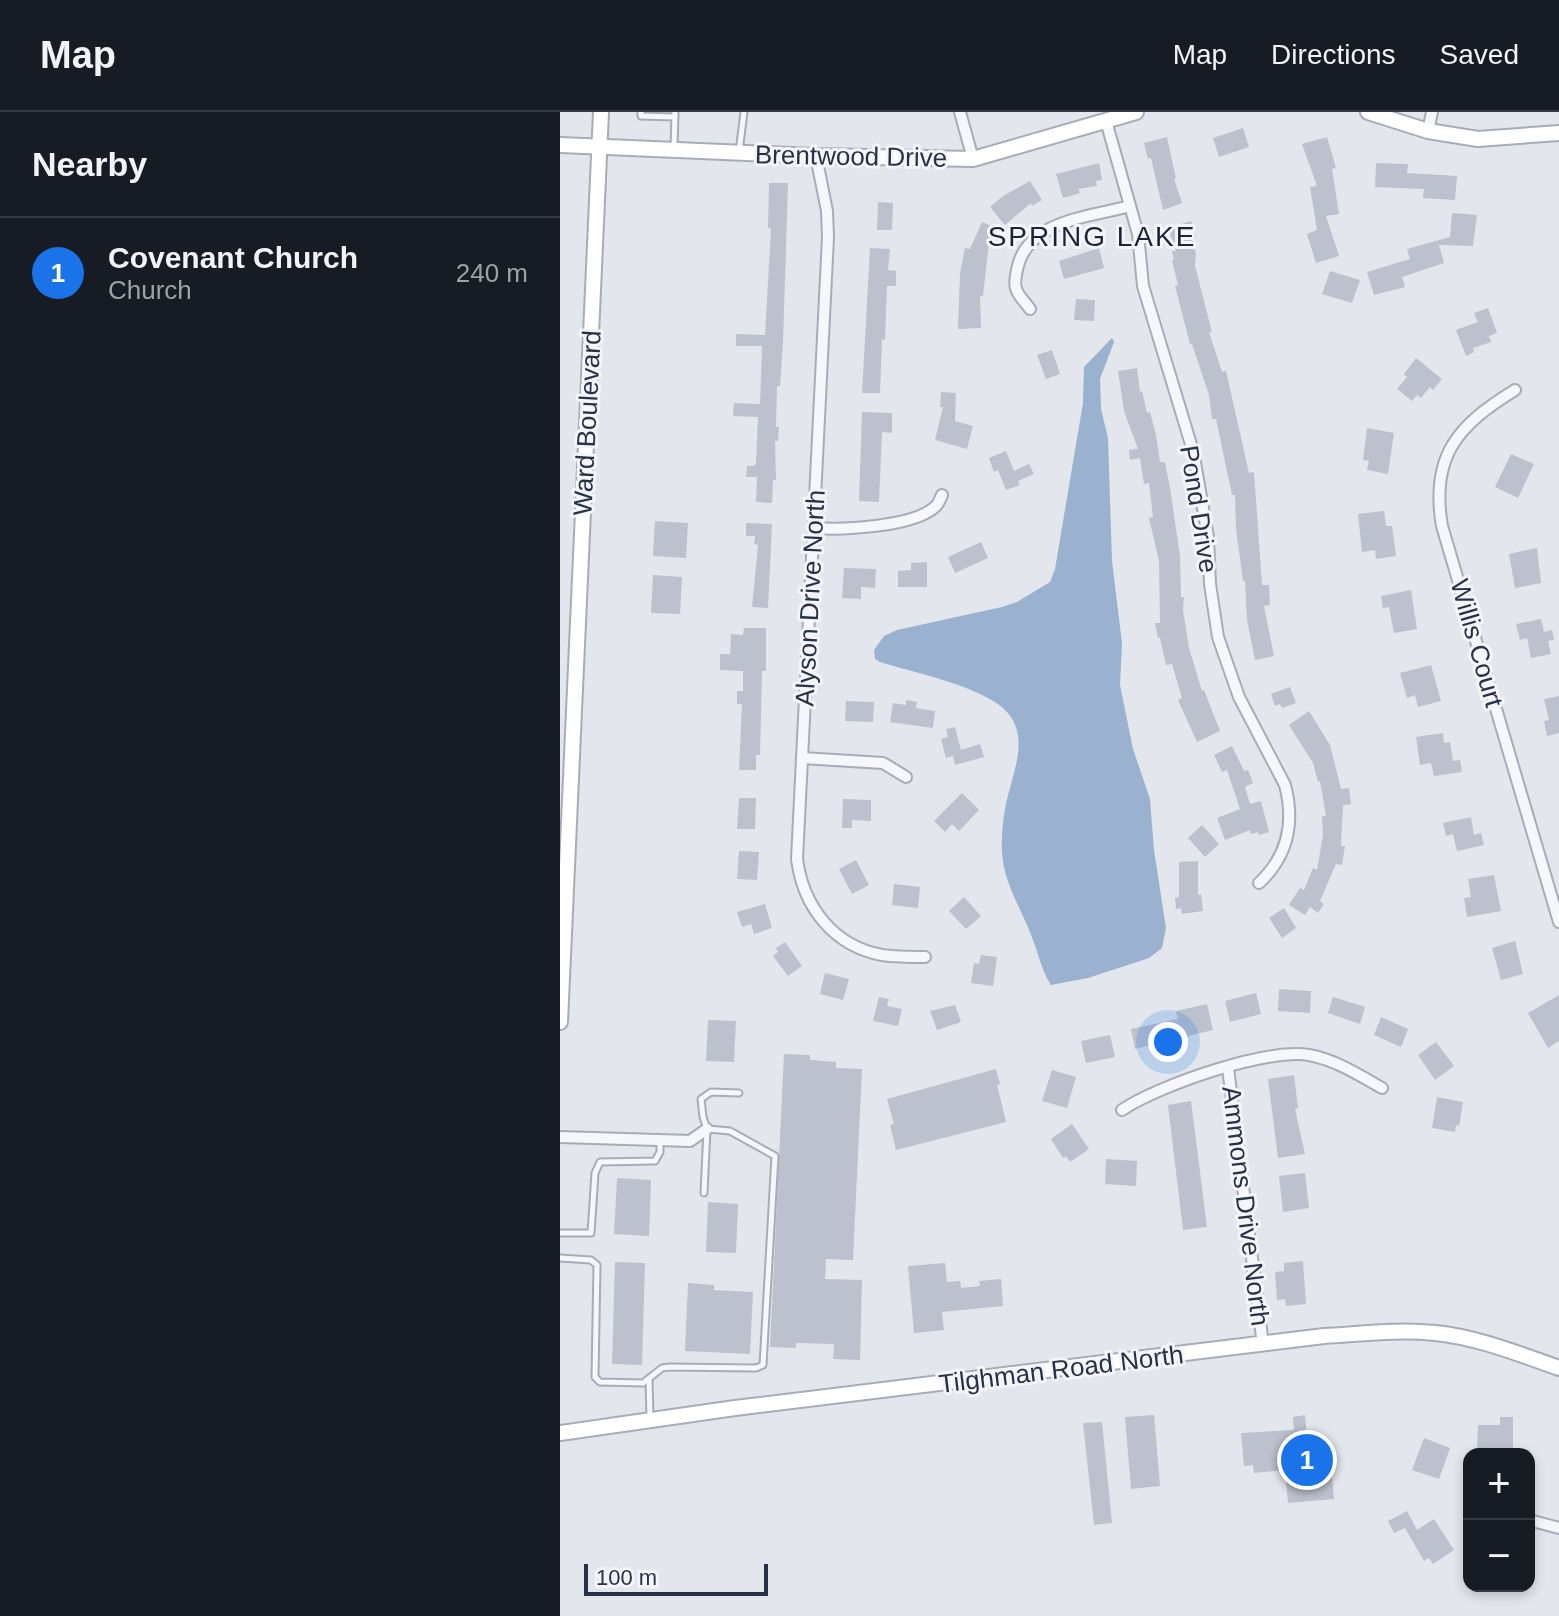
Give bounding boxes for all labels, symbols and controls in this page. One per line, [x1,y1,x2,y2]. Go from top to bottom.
text: Map [40,34,116,76]
text: Map [1173,39,1227,70]
text: Directions [1271,39,1396,70]
text: Saved [1440,39,1519,70]
street label: Brentwood Drive [755,139,947,173]
text: Nearby [32,145,147,183]
district label: SPRING LAKE [988,221,1196,252]
text: Covenant Church [108,241,358,274]
text: 1 [51,258,65,288]
text: 240 m [456,258,528,288]
text: Church [108,275,192,305]
street label: Ward Boulevard [567,330,607,516]
street label: Pond Drive [1174,443,1224,575]
street label: Alyson Drive North [789,489,831,707]
street label: Willis Court [1444,576,1510,711]
your location [1148,1022,1188,1062]
street label: Ammons Drive North [1216,1084,1276,1328]
street label: Tilghman Road North [937,1339,1185,1399]
pin: 1 [1281,1430,1333,1490]
map controls [1463,1448,1535,1592]
button: + [1463,1448,1535,1520]
button: − [1463,1520,1535,1592]
scale bar [584,1560,768,1596]
text: 100 m [596,1565,657,1590]

